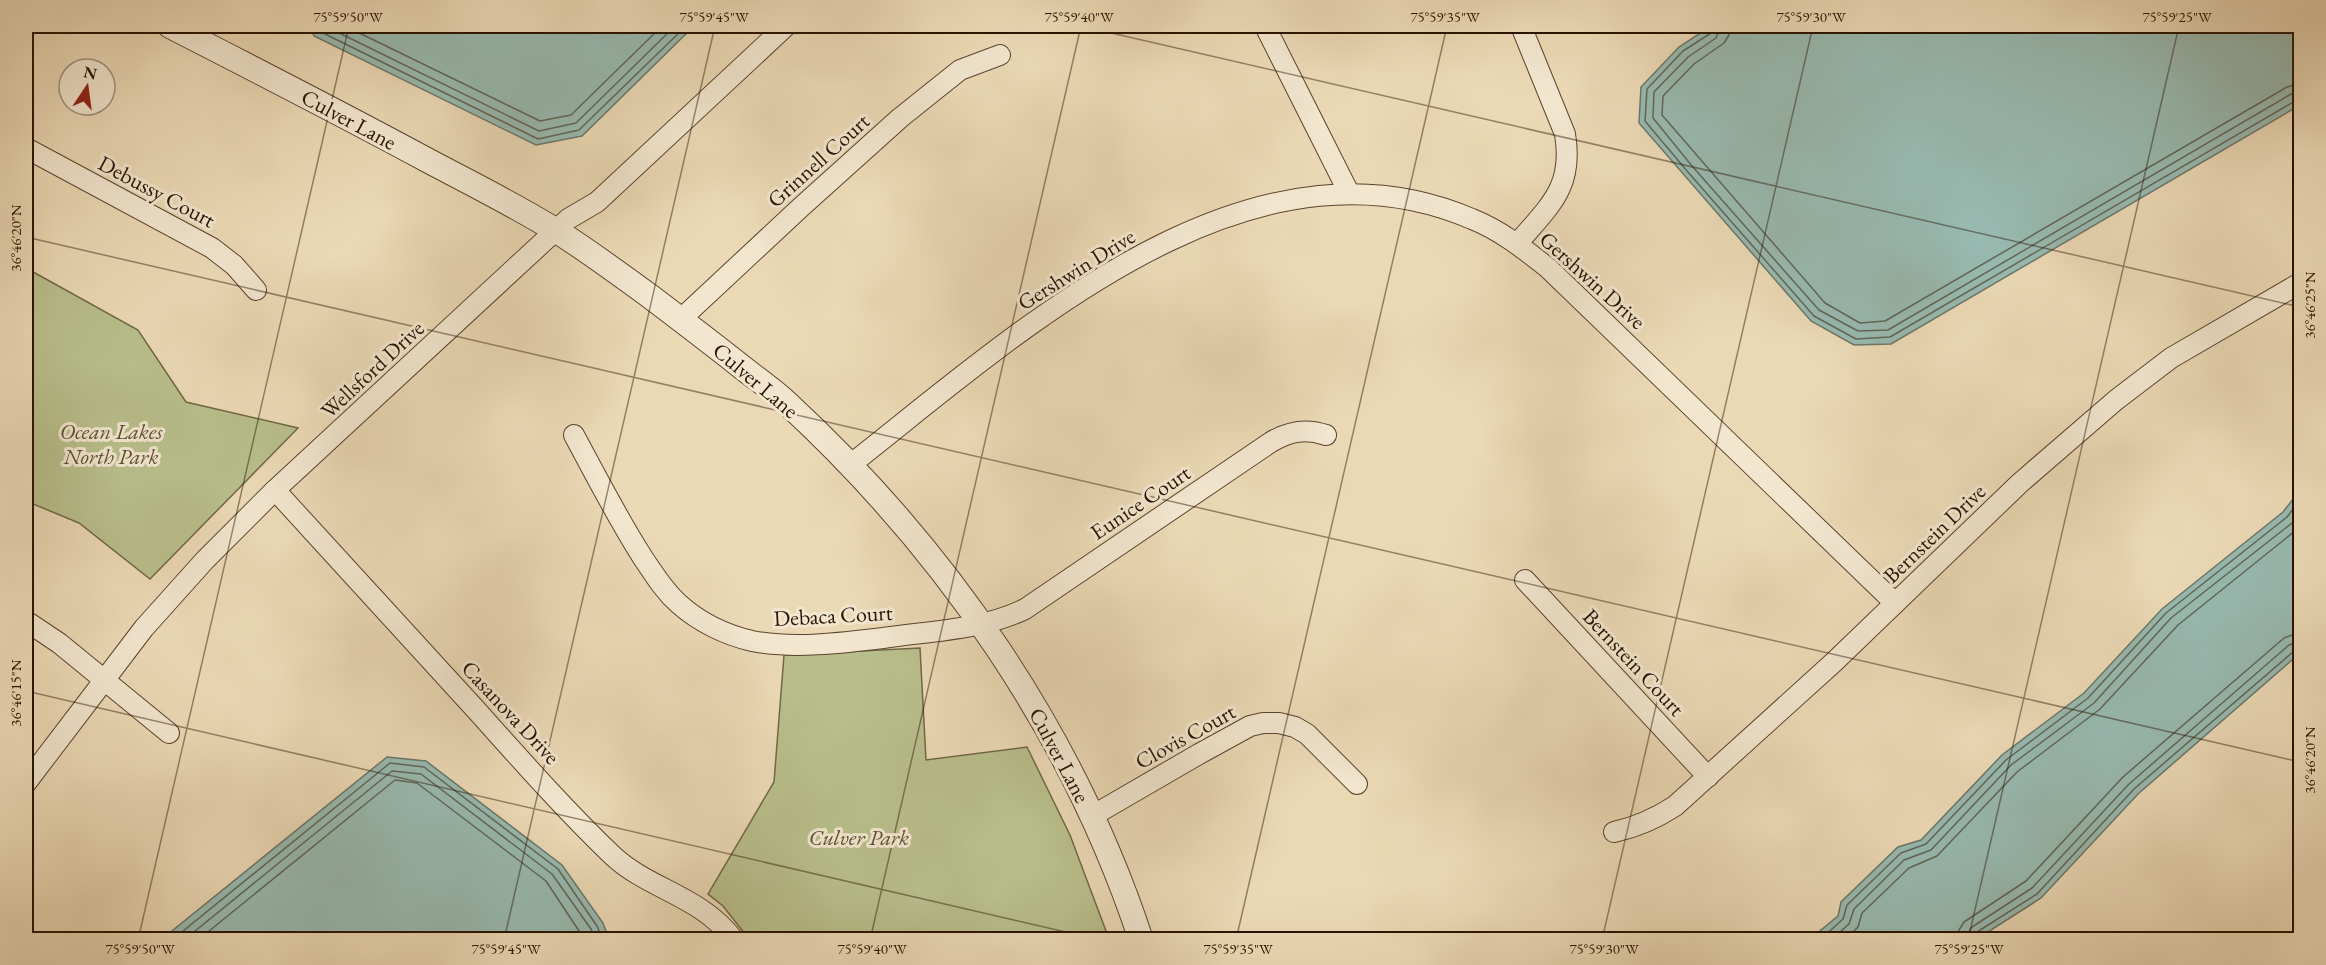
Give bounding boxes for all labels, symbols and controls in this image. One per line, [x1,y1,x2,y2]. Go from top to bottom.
text: 75°59'50"W [313,7,383,26]
text: 75°59'45"W [679,7,749,26]
text: 75°59'40"W [1044,7,1114,26]
text: 75°59'35"W [1410,7,1480,26]
text: 75°59'30"W [1776,7,1846,26]
text: 75°59'25"W [2142,7,2212,26]
north arrow [57,57,117,117]
text: N [82,61,99,85]
street label: Culver Lane [296,82,402,157]
street label: Grinnell Court [761,107,876,214]
street label: Debussy Court [93,148,220,234]
text: 36°46'20"N [6,204,25,272]
street label: Gershwin Drive [1012,222,1141,317]
street label: Gershwin Drive [1533,225,1652,336]
text: 36°46'25"N [2300,271,2319,339]
street label: Wellsford Drive [314,314,431,425]
street label: Culver Lane [707,336,805,425]
park label: Ocean Lakes North Park [60,417,163,471]
street label: Eunice Court [1085,458,1196,547]
street label: Bernstein Drive [1877,477,1992,589]
street label: Debaca Court [773,598,893,633]
street label: Bernstein Court [1576,602,1691,722]
street label: Casanova Drive [455,654,567,771]
text: 36°46'15"N [6,659,25,727]
street label: Clovis Court [1130,697,1241,776]
street label: Culver Lane [1022,703,1097,808]
text: 36°46'20"N [2300,726,2319,794]
park label: Culver Park [809,823,909,852]
text: 75°59'50"W [105,939,175,958]
text: 75°59'45"W [471,939,541,958]
text: 75°59'40"W [837,939,907,958]
text: 75°59'35"W [1203,939,1273,958]
text: 75°59'30"W [1569,939,1639,958]
text: 75°59'25"W [1934,939,2004,958]

